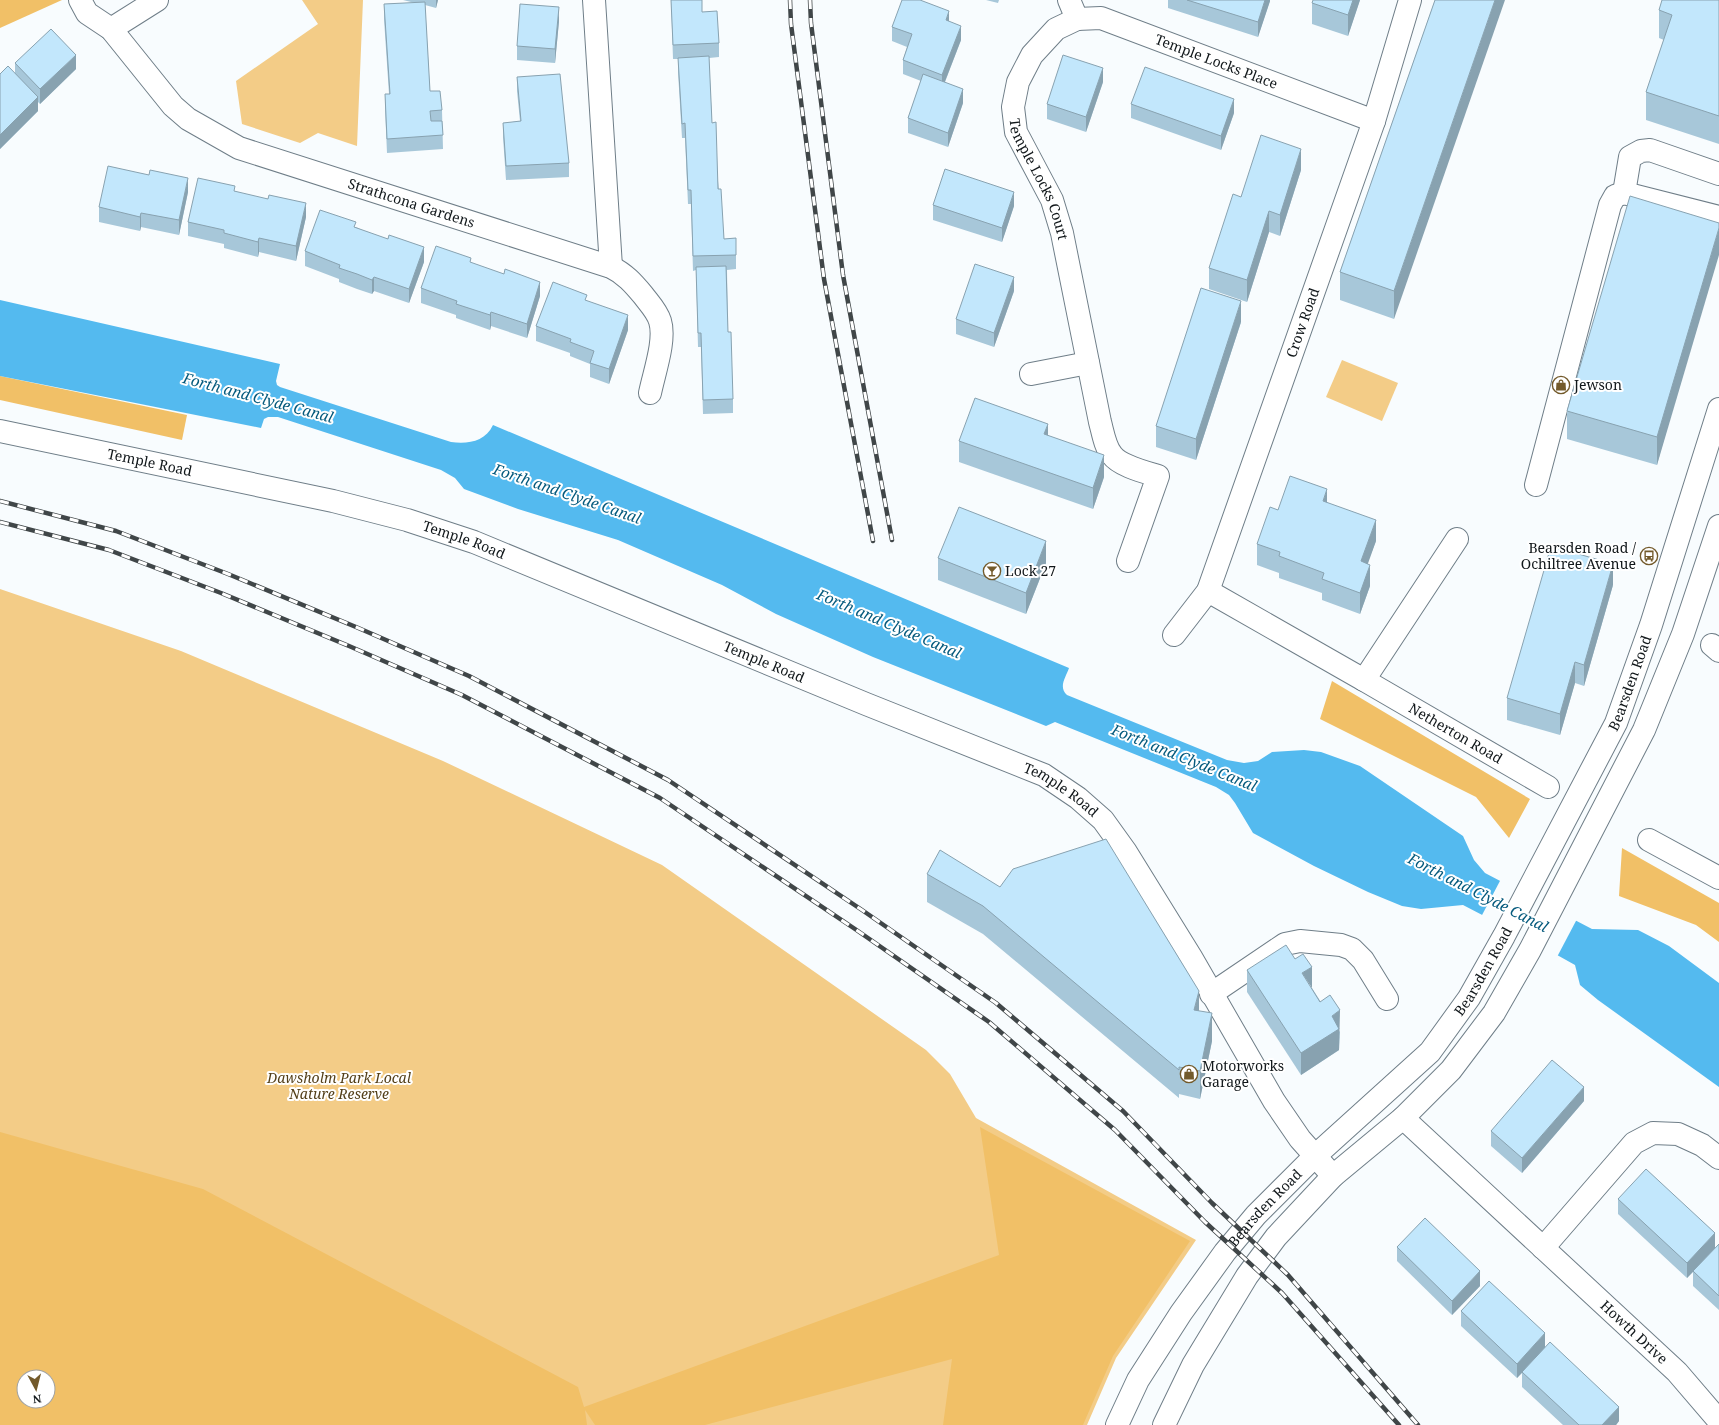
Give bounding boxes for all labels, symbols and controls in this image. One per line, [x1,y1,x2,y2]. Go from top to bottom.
street label: Temple Locks Place [1153,29,1281,93]
street label: Temple Locks Court [1005,117,1073,241]
street label: Strathcona Gardens [346,174,477,232]
street label: Crow Road [1281,285,1323,360]
water label: Forth and Clyde Canal [180,367,336,427]
shop icon: Jewson [1551,375,1571,395]
place label: Jewson [1573,375,1622,394]
street label: Temple Road [106,444,194,480]
water label: Forth and Clyde Canal [490,458,644,528]
street label: Temple Road [420,516,509,563]
place label: Bearsden Road / Ochiltree Avenue [1521,538,1637,573]
bus stop icon: Bearsden Road / Ochiltree Avenue [1639,546,1659,566]
bar icon: Lock 27 [982,561,1002,581]
place label: Lock 27 [1005,561,1056,580]
water label: Forth and Clyde Canal [813,583,965,663]
street label: Bearsden Road [1604,632,1656,734]
street label: Temple Road [721,636,808,687]
street label: Netherton Road [1405,698,1507,768]
water label: Forth and Clyde Canal [1108,718,1260,795]
street label: Temple Road [1021,758,1103,821]
water label: Forth and Clyde Canal [1404,848,1552,936]
street label: Bearsden Road [1449,923,1516,1019]
place label: Motorworks Garage [1202,1056,1284,1091]
shop icon: Motorworks Garage [1179,1064,1199,1084]
park label: Dawsholm Park Local Nature Reserve [266,1068,412,1103]
street label: Bearsden Road [1223,1164,1306,1250]
street label: Howth Drive [1596,1296,1672,1368]
north arrow [16,1369,56,1409]
text: N [32,1391,42,1407]

